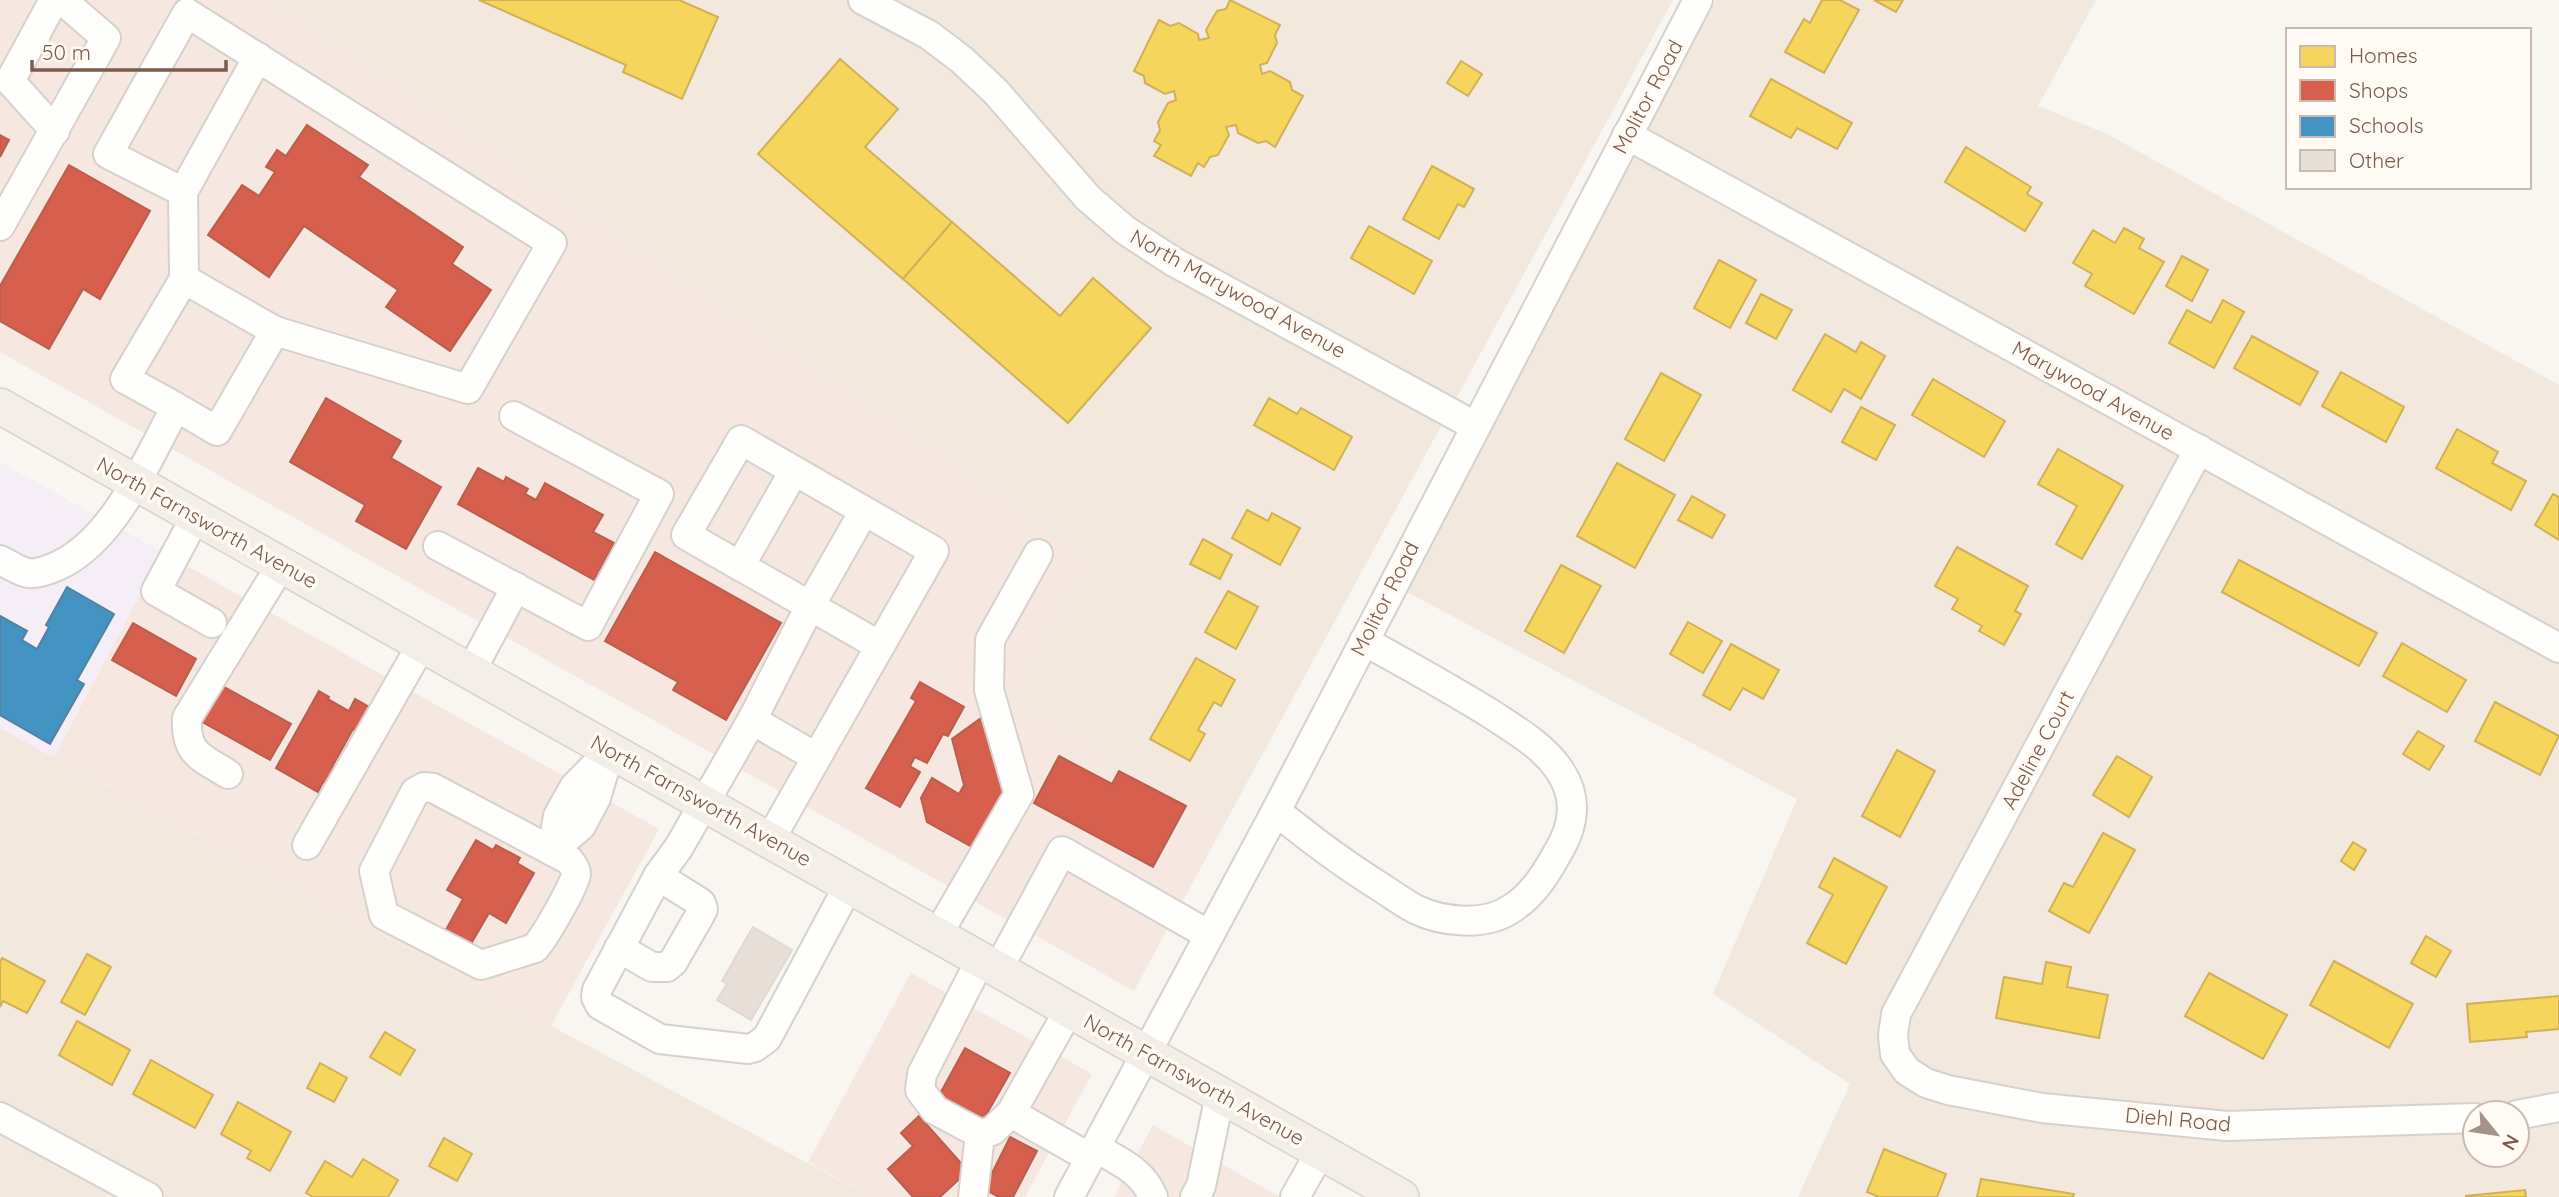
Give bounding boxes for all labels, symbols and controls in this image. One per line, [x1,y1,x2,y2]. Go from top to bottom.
scale bar [32,28,226,72]
legend [2286,28,2531,189]
street label: Molitor Road [1606,35,1688,158]
text: 50 m [42,39,91,65]
text: Homes [2349,42,2418,68]
text: Shops [2349,77,2408,103]
text: Schools [2349,112,2424,138]
text: Other [2349,147,2404,173]
street label: North Marywood Avenue [1126,223,1351,363]
street label: Marywood Avenue [2008,335,2179,446]
street label: North Farnsworth Avenue [93,451,322,594]
street label: Molitor Road [1344,537,1424,660]
street label: Adeline Court [1995,686,2079,813]
street label: North Farnsworth Avenue [587,729,816,872]
street label: North Farnsworth Avenue [1080,1008,1309,1151]
north arrow [2461,1099,2531,1169]
street label: Diehl Road [2124,1101,2232,1137]
text: N [2497,1130,2525,1155]

